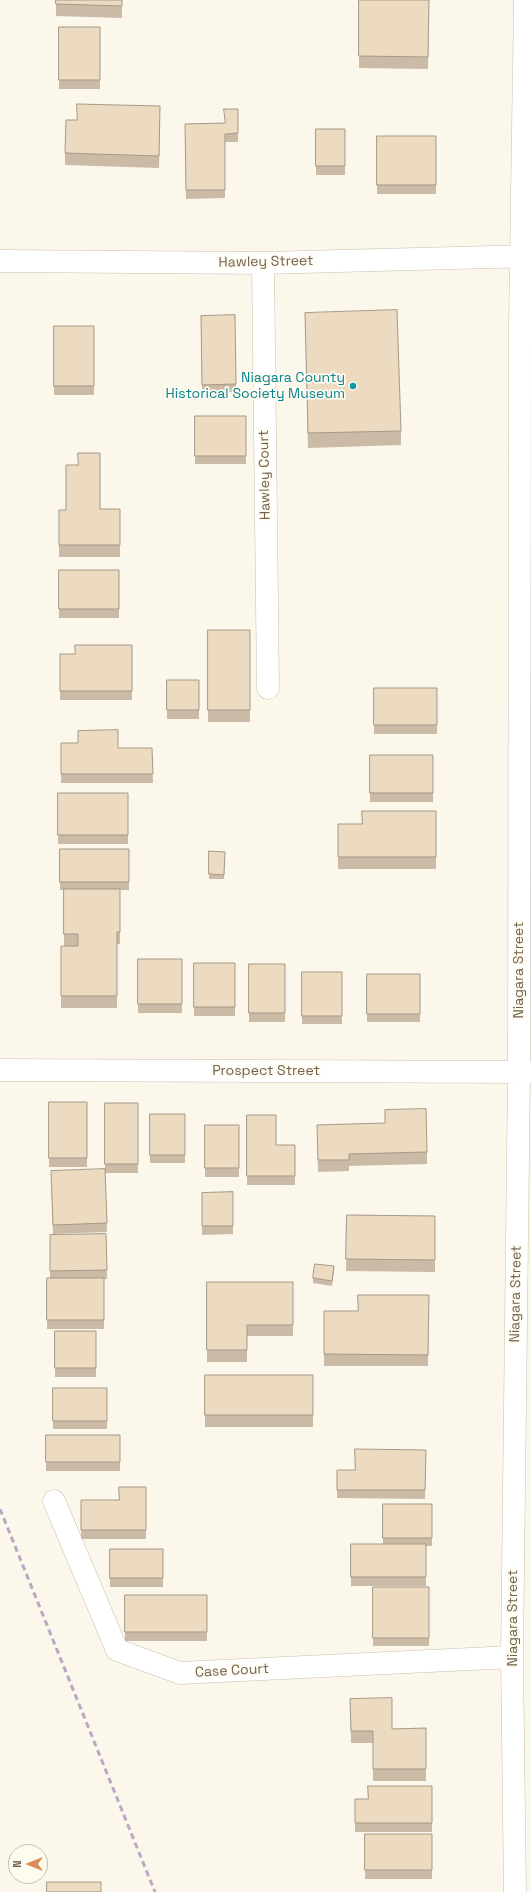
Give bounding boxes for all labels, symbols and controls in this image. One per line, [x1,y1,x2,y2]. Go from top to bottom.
street label: Hawley Street [218,253,314,271]
place label: Niagara County Historical Society Museum [166,370,345,402]
marker: Niagara County Historical Society Museum [348,381,358,391]
street label: Hawley Court [256,430,274,520]
street label: Niagara Street [511,921,527,1019]
street label: Prospect Street [212,1063,320,1079]
street label: Niagara Street [507,1245,525,1343]
street label: Niagara Street [505,1569,521,1667]
street label: Case Court [195,1661,269,1681]
north arrow [8,1844,48,1884]
text: N [10,1860,24,1868]

